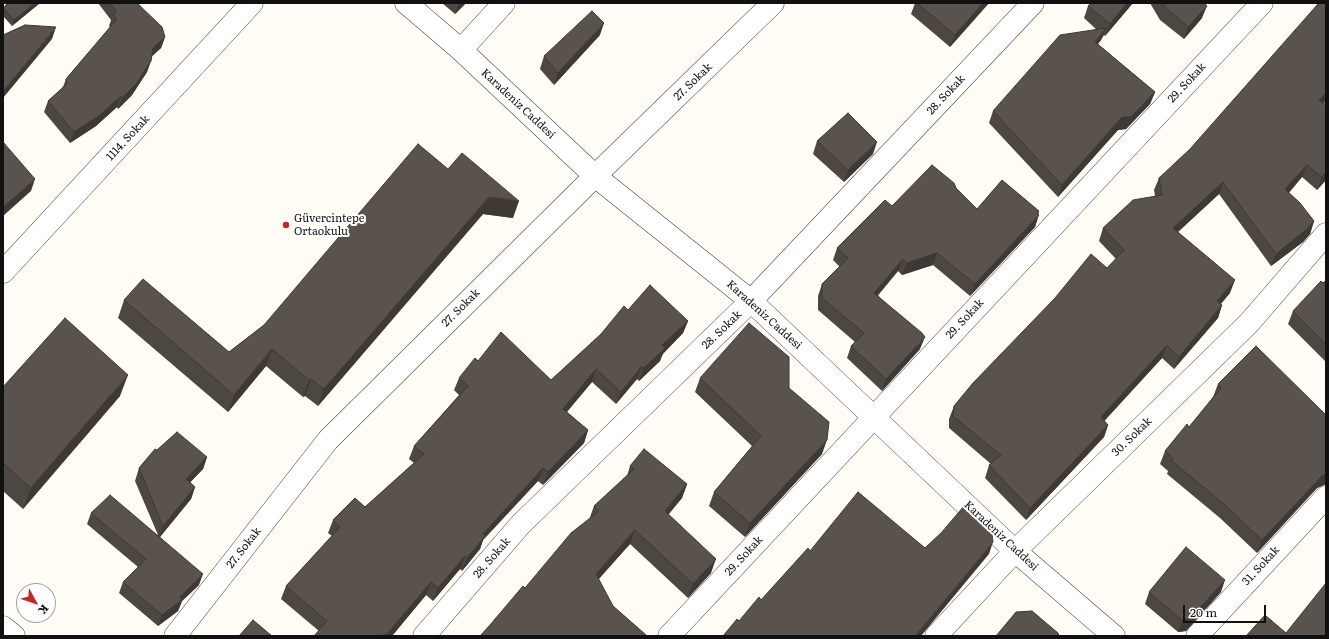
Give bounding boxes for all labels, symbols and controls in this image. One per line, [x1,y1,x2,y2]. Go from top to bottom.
street label: 29. Sokak [1165,60,1209,106]
street label: 27. Sokak [671,61,715,103]
street label: Karadeniz Caddesi [478,66,558,142]
street label: 28. Sokak [924,72,968,118]
street label: 1114. Sokak [104,113,152,163]
place label: Güvercintepe Ortaokulu [294,212,364,238]
marker: Güvercintepe Ortaokulu [281,220,291,230]
street label: Karadeniz Caddesi [724,278,804,352]
street label: 27. Sokak [439,286,483,330]
street label: 29. Sokak [943,296,987,342]
street label: 28. Sokak [700,308,744,352]
street label: 30. Sokak [1109,415,1155,459]
street label: Karadeniz Caddesi [961,498,1041,574]
street label: 27. Sokak [224,525,264,571]
street label: 29. Sokak [722,533,766,579]
street label: 28. Sokak [471,535,513,581]
street label: 31. Sokak [1240,544,1282,588]
north arrow [16,583,56,623]
scale bar [1185,597,1268,623]
text: K [36,602,53,619]
text: 20 m [1190,603,1217,621]

